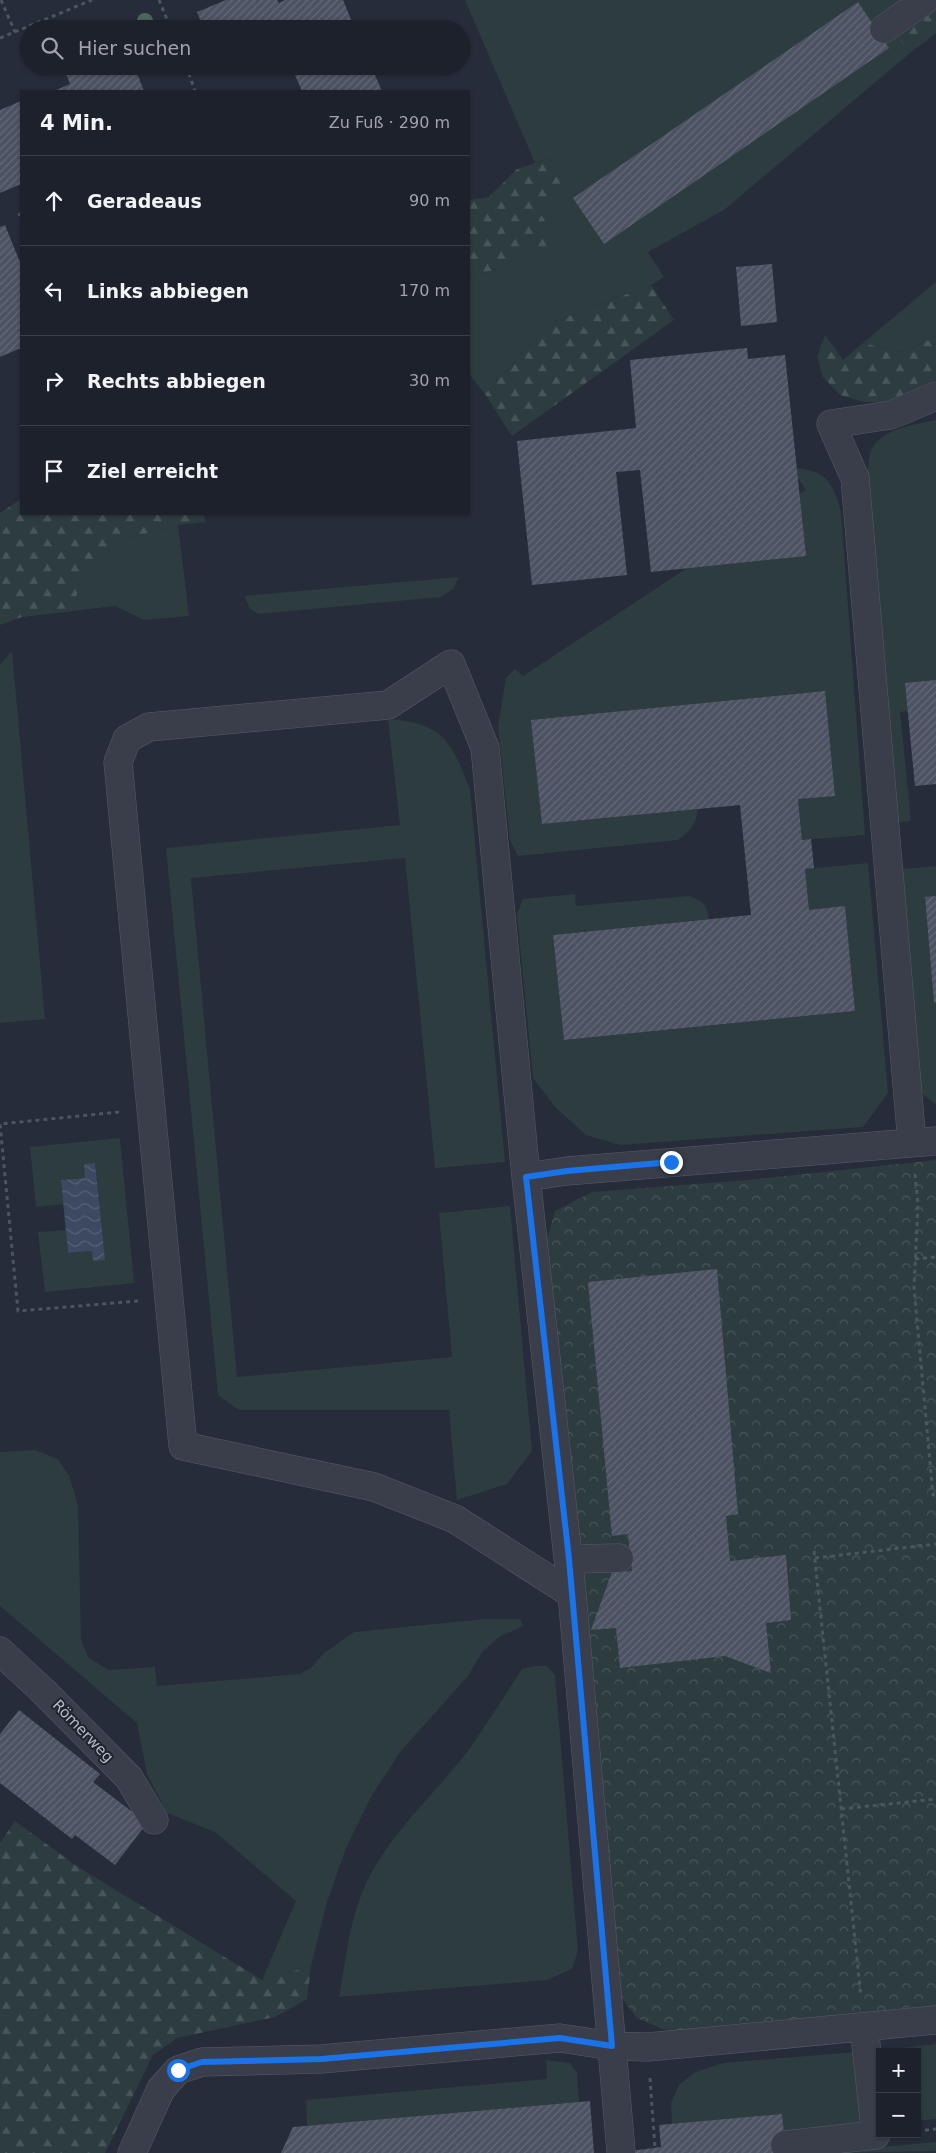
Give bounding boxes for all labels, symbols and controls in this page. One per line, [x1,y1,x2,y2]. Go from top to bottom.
search box [20,20,470,75]
icon: search [38,34,66,62]
text: Hier suchen [78,37,191,59]
text: 4 Min. [40,111,113,135]
text: Zu Fuß · 290 m [329,113,450,132]
icon: ahead [40,187,68,215]
text: Geradeaus [87,190,202,212]
text: 90 m [409,191,450,210]
icon: left [40,277,68,305]
text: Links abbiegen [87,280,249,302]
text: 170 m [399,281,450,300]
icon: right [40,367,68,395]
text: Rechts abbiegen [87,370,266,392]
text: 30 m [409,371,450,390]
icon: arrive [40,457,68,485]
text: Ziel erreicht [87,460,218,482]
route end [660,1151,683,1174]
street label: Römerweg [49,1696,117,1766]
map controls [876,2048,921,2138]
button: + [876,2048,921,2093]
route start [167,2059,190,2082]
button: − [876,2093,921,2138]

